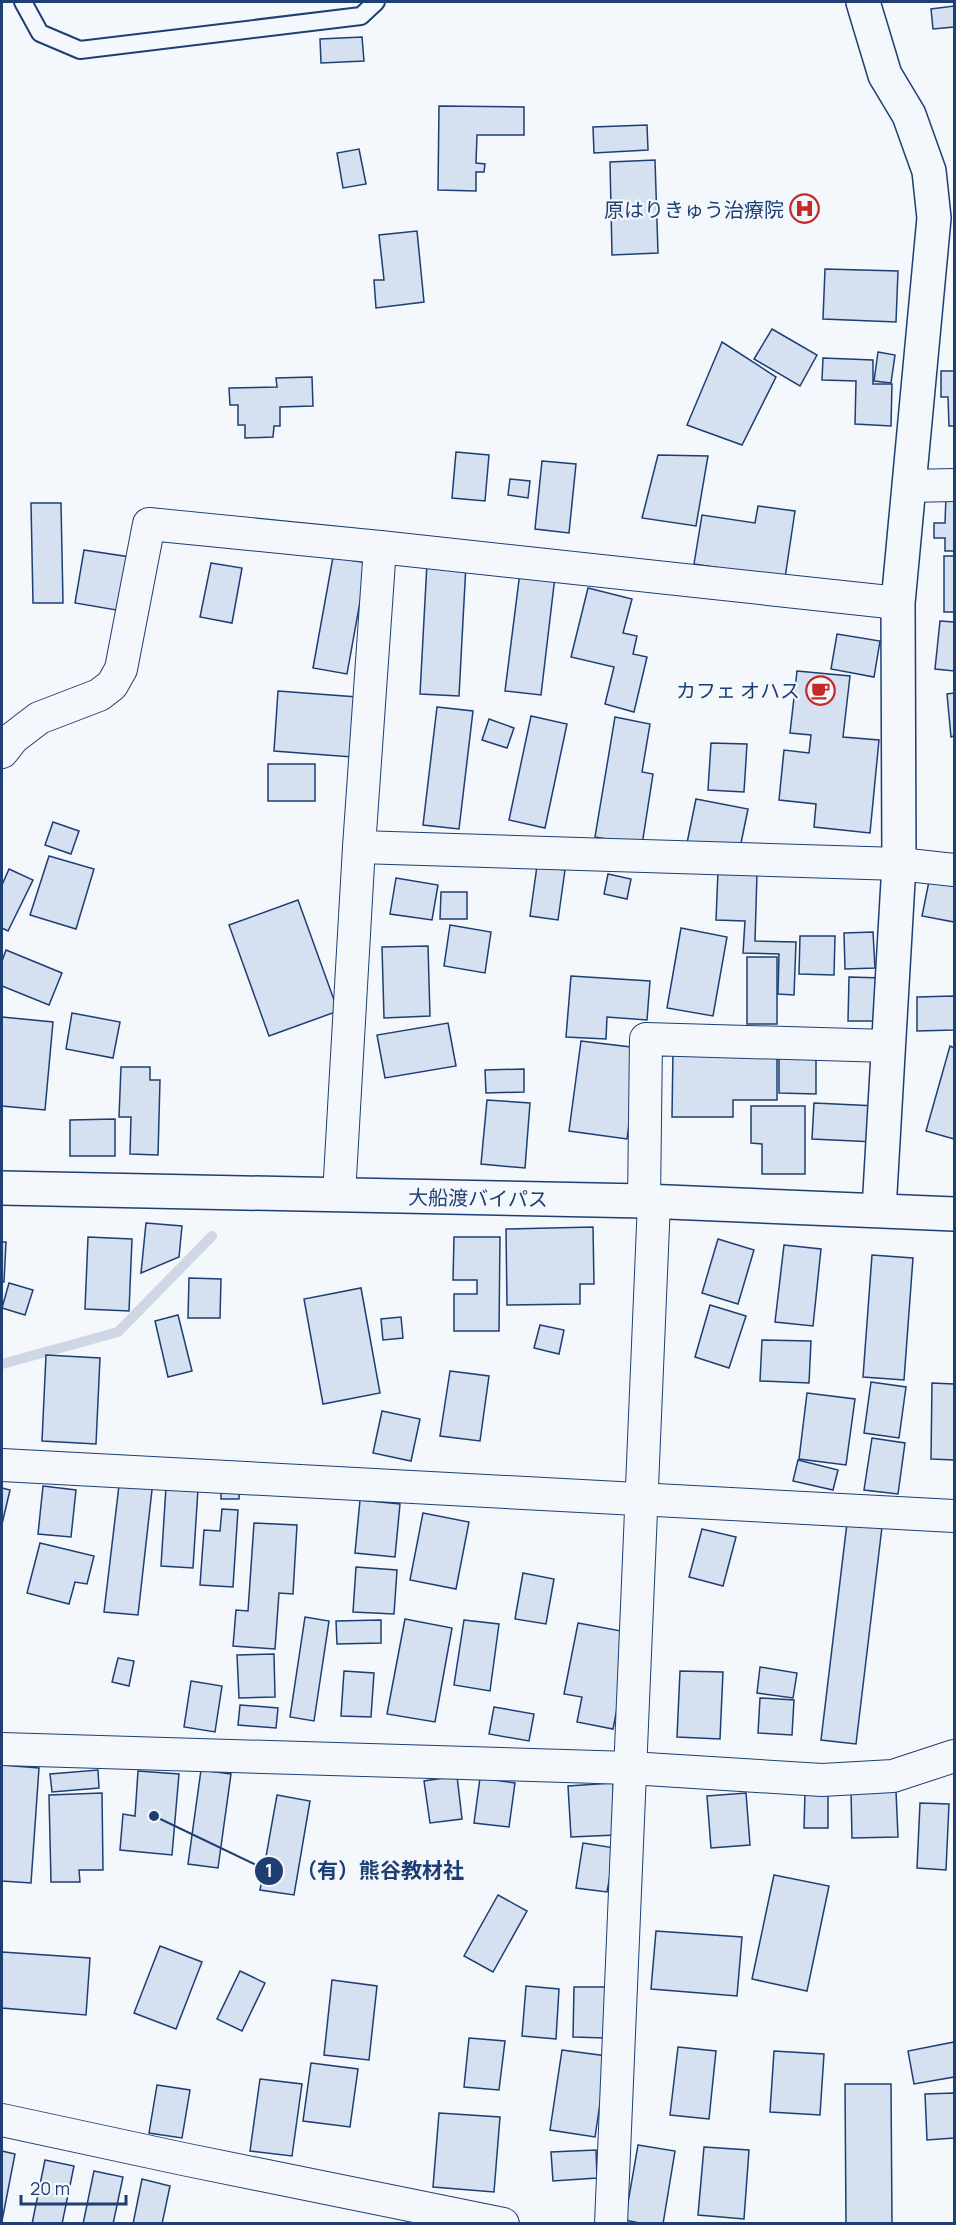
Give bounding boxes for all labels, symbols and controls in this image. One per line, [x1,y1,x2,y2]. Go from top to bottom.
hospital icon: 原はりきゅう治療院 [789,193,821,225]
place label: 原はりきゅう治療院 [604,196,784,223]
cafe icon: カフェ オハス [805,674,837,706]
place label: カフェ オハス [676,677,800,704]
street label: 大船渡バイパス [408,1183,548,1213]
callout: （有）熊谷教材社 [254,1851,476,1890]
text: （有）熊谷教材社 [296,1856,464,1884]
text: 1 [265,1858,273,1882]
scale bar [21,2168,126,2206]
text: 20 m [30,2176,70,2200]

